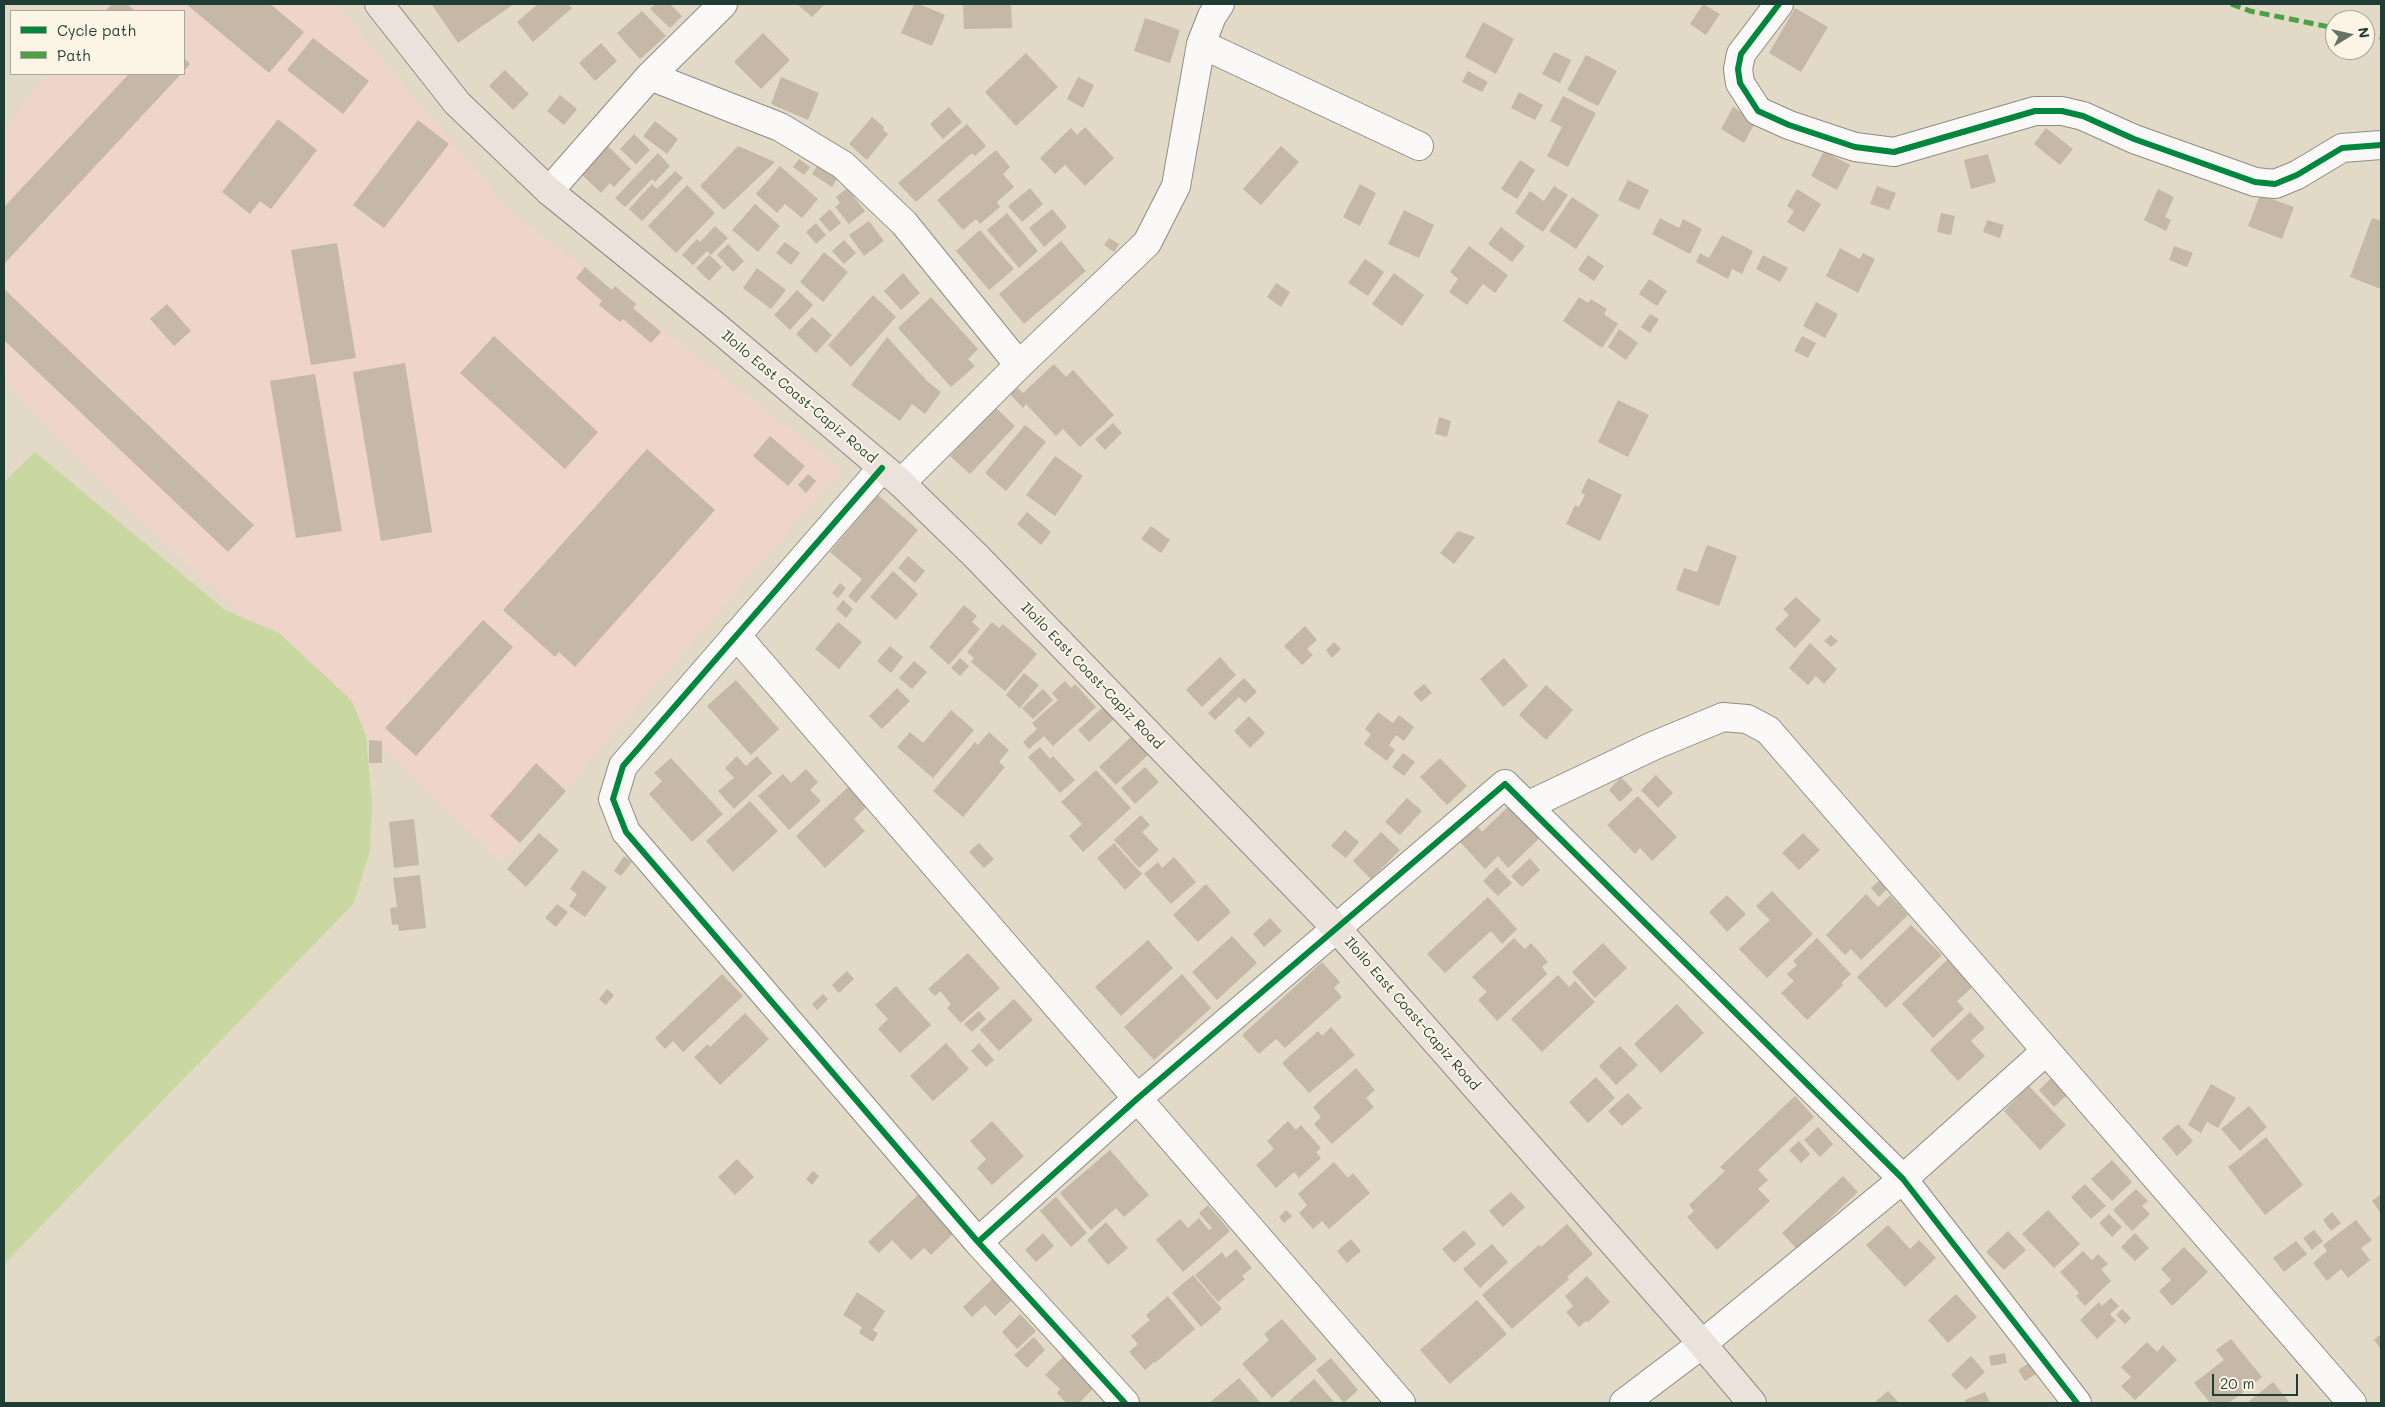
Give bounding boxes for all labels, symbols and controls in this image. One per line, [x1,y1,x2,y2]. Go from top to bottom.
legend [10,10,185,75]
north arrow [2325,10,2375,60]
text: Cycle path [57,20,136,40]
text: N [2354,26,2375,39]
text: Path [57,45,91,65]
street label: Iloilo East Coast-Capiz Road [718,327,880,467]
street label: Iloilo East Coast-Capiz Road [1017,599,1167,753]
street label: Iloilo East Coast-Capiz Road [1341,934,1483,1094]
scale bar [2215,1364,2301,1396]
text: 20 m [2220,1373,2254,1393]

